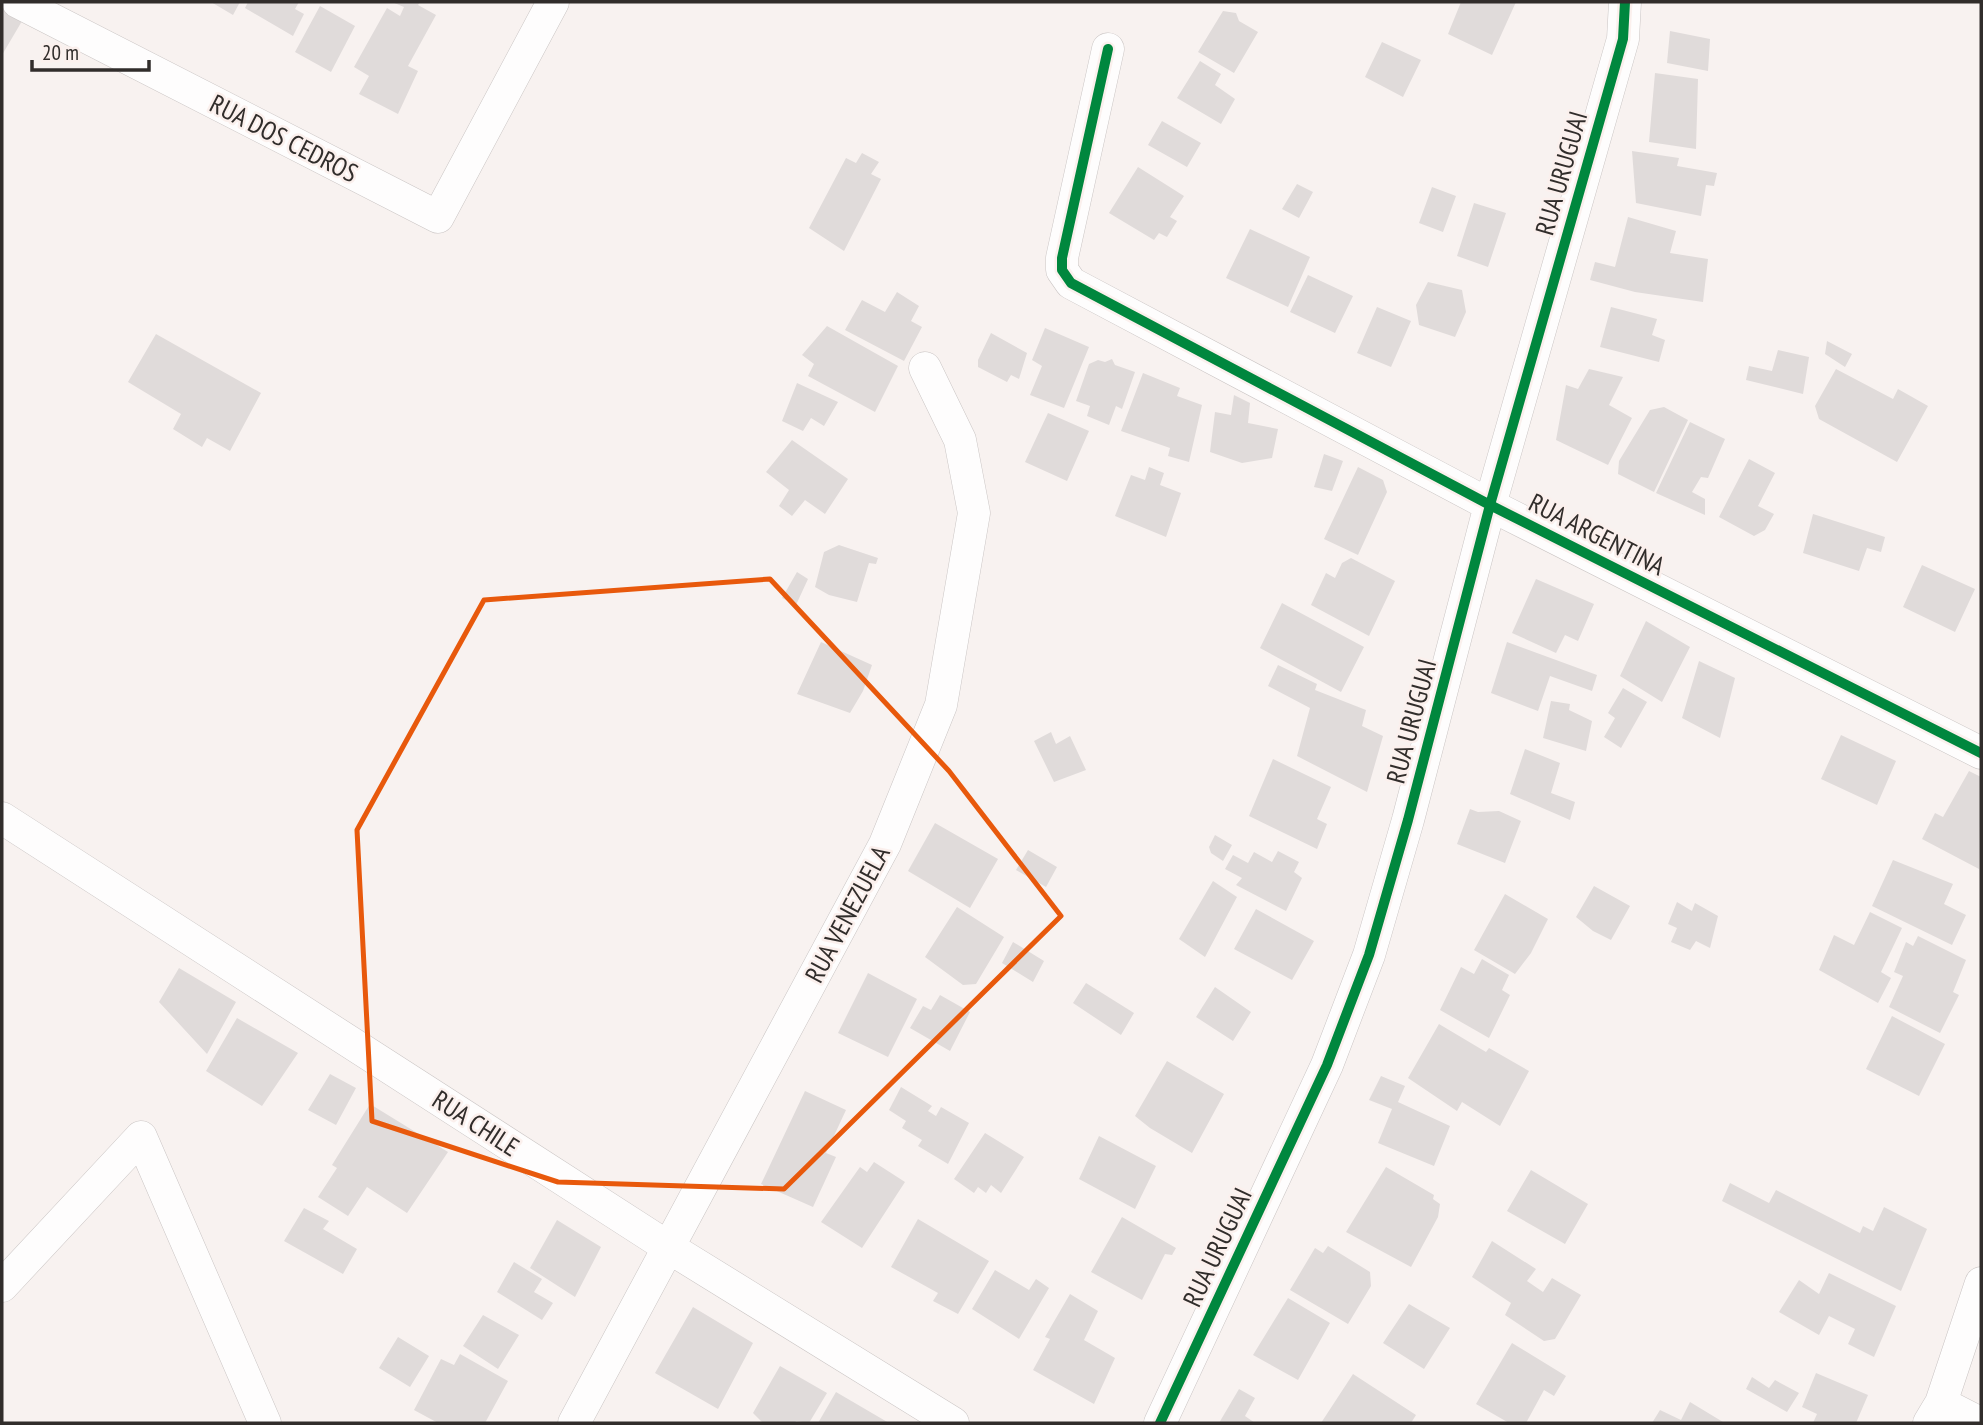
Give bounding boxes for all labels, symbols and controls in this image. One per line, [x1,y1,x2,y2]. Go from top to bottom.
scale bar [32,28,149,72]
text: 20 m [42,39,79,66]
street label: RUA DOS CEDROS [205,87,363,189]
street label: RUA URUGUAI [1528,107,1594,239]
street label: RUA ARGENTINA [1523,486,1671,583]
street label: RUA URUGUAI [1379,655,1443,787]
street label: RUA VENEZUELA [797,839,897,988]
street label: RUA CHILE [426,1083,526,1163]
street label: RUA URUGUAI [1175,1182,1259,1312]

